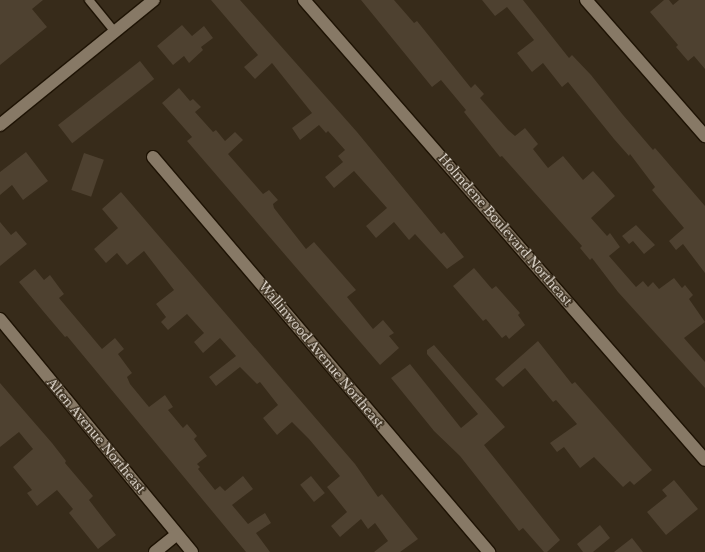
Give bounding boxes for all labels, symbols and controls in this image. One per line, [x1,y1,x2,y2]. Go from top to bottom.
street label: Holmdene Boulevard Northeast [435,151,575,309]
street label: Wallinwood Avenue Northeast [256,279,386,431]
street label: Alten Avenue Northeast [44,376,148,496]

